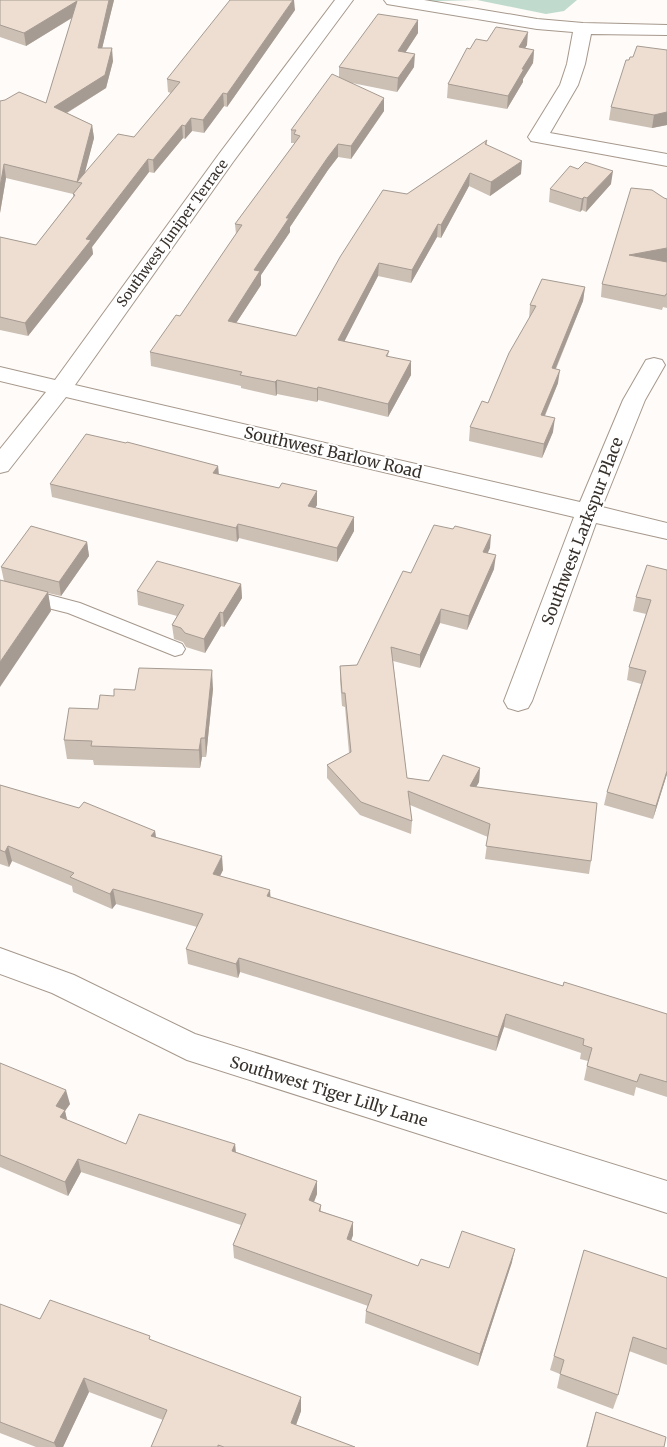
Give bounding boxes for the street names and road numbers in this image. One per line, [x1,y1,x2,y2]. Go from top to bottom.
street label: Southwest Juniper Terrace [112,156,232,310]
street label: Southwest Barlow Road [242,422,424,482]
street label: Southwest Larkspur Place [537,434,627,628]
street label: Southwest Tiger Lilly Lane [228,1051,430,1131]

